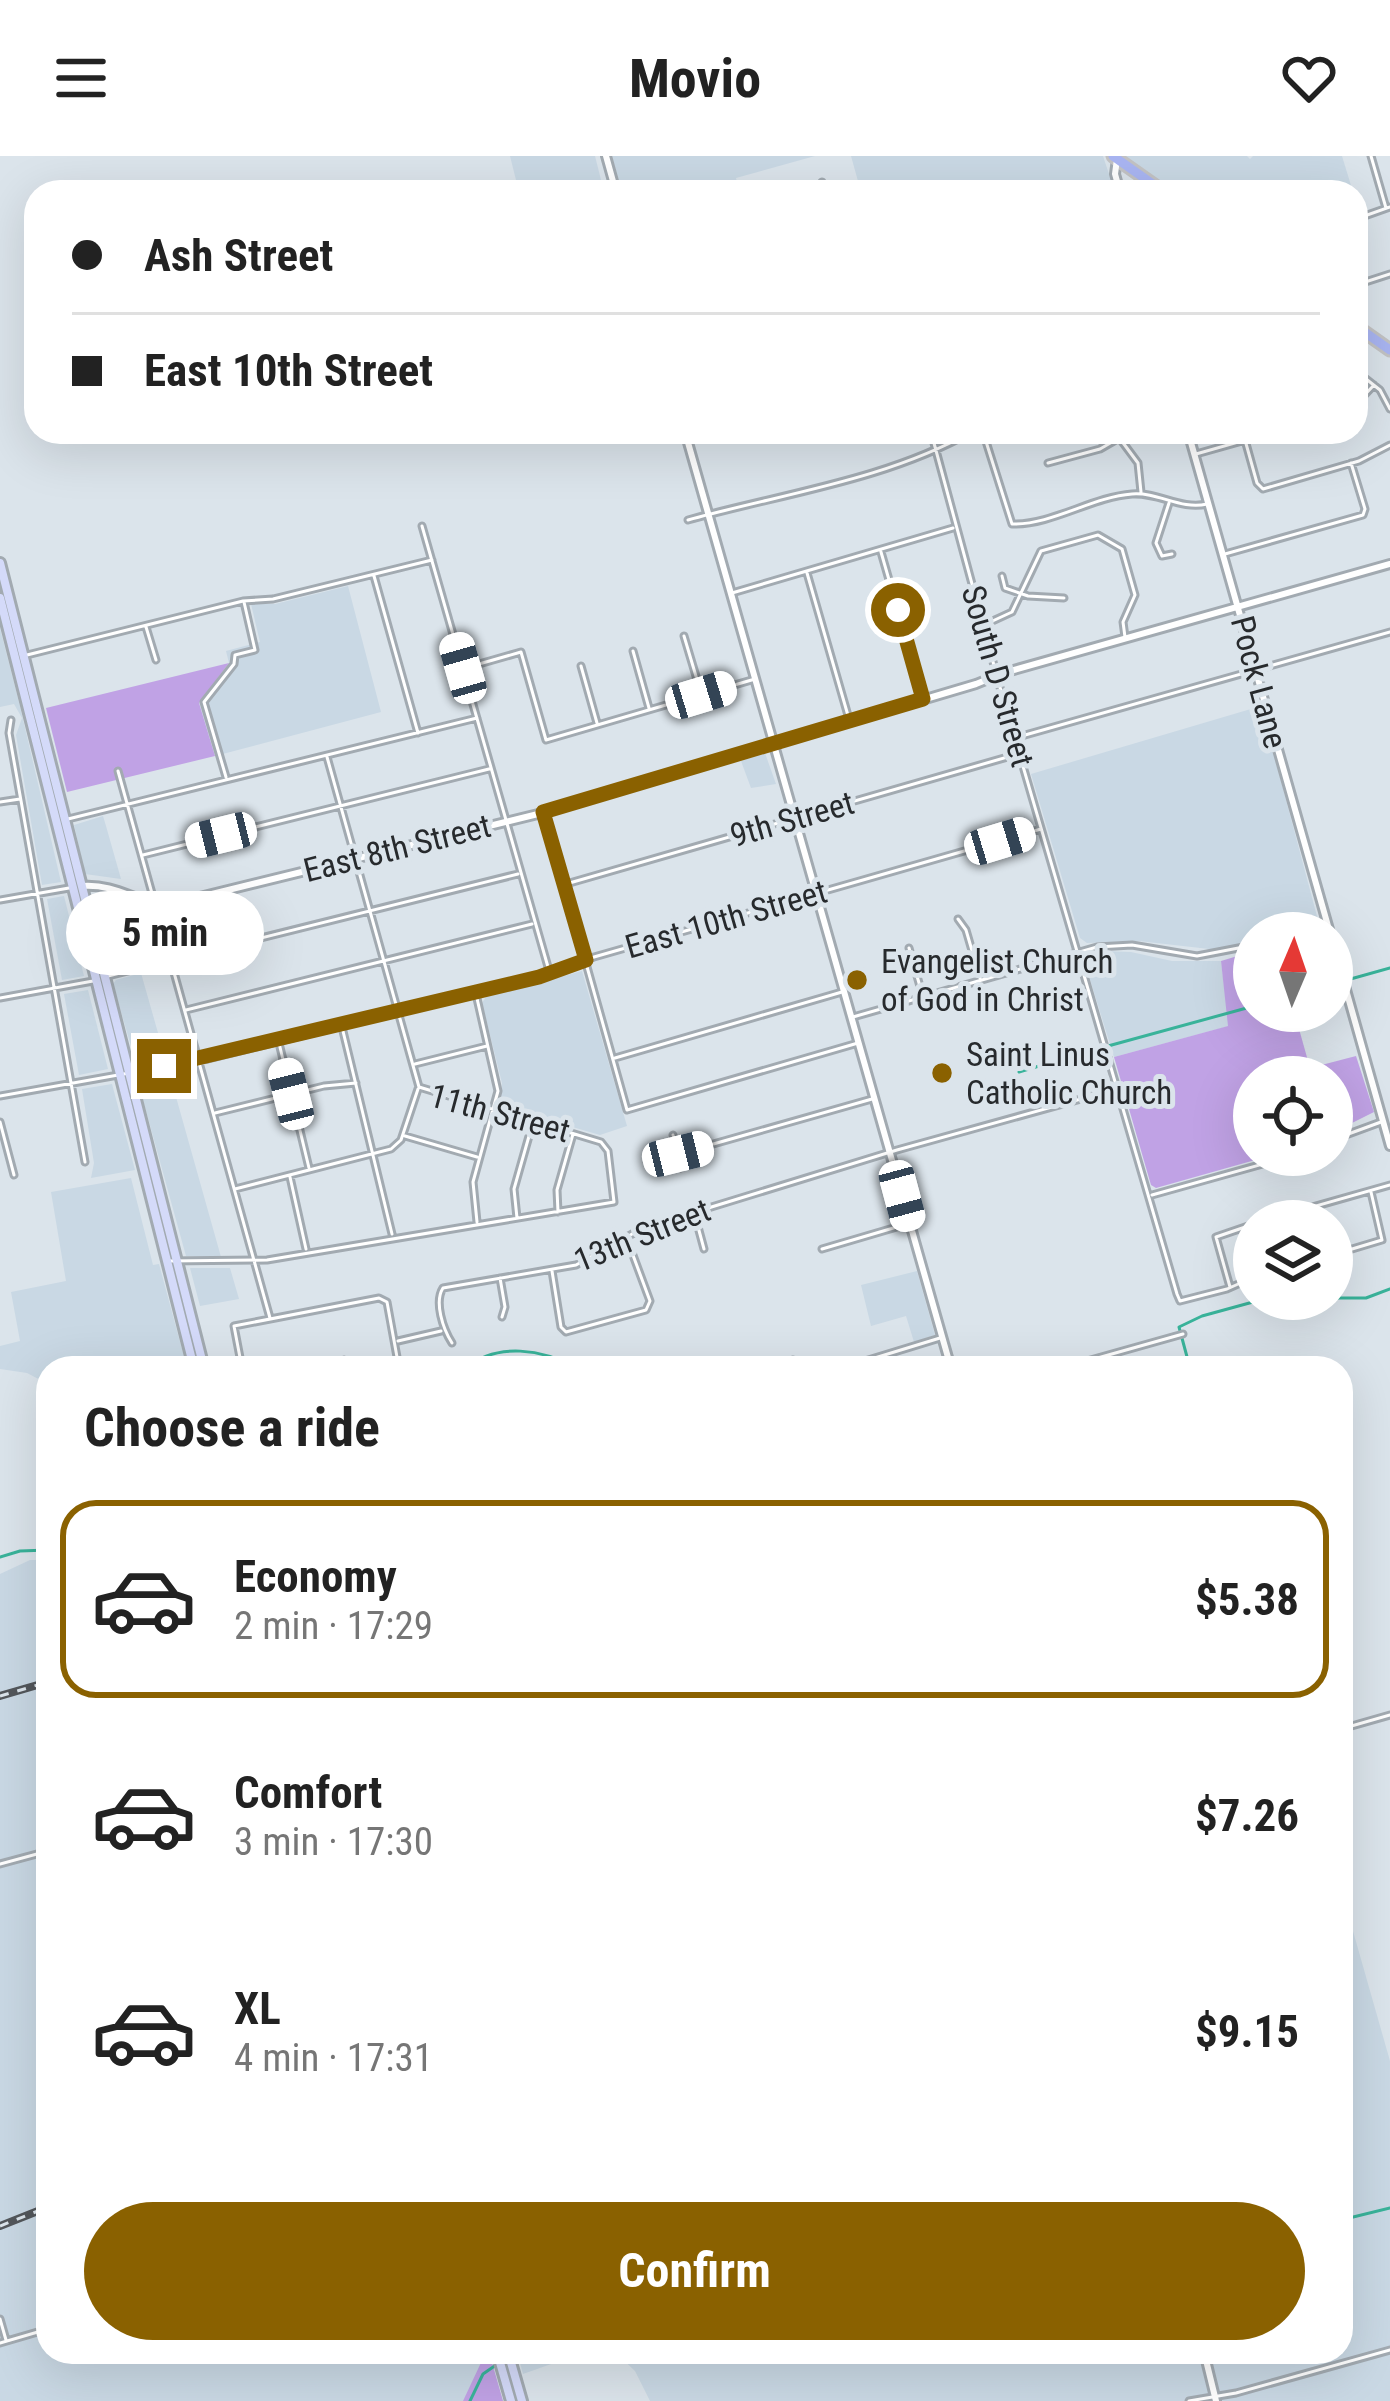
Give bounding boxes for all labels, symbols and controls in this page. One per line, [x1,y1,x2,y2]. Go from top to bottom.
icon: menu [48,45,114,111]
icon: heart [1276,45,1342,111]
text: Movio [629,47,761,110]
text: Ash Street [144,229,333,282]
text: East 10th Street [144,344,433,397]
street label: South D Street [954,581,1042,771]
route start [871,583,925,637]
street label: Pock Lane [1223,612,1295,752]
car [436,628,490,708]
car [661,667,741,723]
street label: 9th Street [726,783,858,855]
street label: East 8th Street [299,806,495,890]
car [182,809,260,861]
car [960,813,1040,869]
street label: East 10th Street [621,872,831,966]
callout: 5 min [65,892,263,976]
text: 5 min [122,910,208,956]
north arrow [1233,912,1353,1032]
map controls [1233,912,1353,1320]
place label: Evangelist Church of God in Christ [881,942,1113,1019]
marker: Evangelist Church of God in Christ [844,967,870,993]
place label: Saint Linus Catholic Church [966,1035,1172,1112]
route end [137,1039,191,1093]
car [265,1055,317,1133]
button: locate [1233,1056,1353,1176]
marker: Saint Linus Catholic Church [929,1060,955,1086]
street label: 11th Street [426,1076,574,1150]
car [639,1128,717,1180]
car [875,1157,929,1235]
street label: 13th Street [568,1190,716,1280]
button: layers [1233,1200,1353,1320]
text: Choose a ride [84,1396,380,1459]
icon: car [90,1545,198,1653]
text: Economy [234,1550,397,1603]
text: $5.38 [1195,1573,1299,1626]
text: 2 min · 17:29 [234,1603,433,1649]
icon: car [90,1761,198,1869]
text: Comfort [234,1766,382,1819]
text: $7.26 [1195,1789,1299,1842]
text: 3 min · 17:30 [234,1819,433,1865]
icon: car [90,1977,198,2085]
text: XL [234,1982,281,2035]
text: $9.15 [1195,2005,1299,2058]
text: 4 min · 17:31 [234,2035,433,2081]
button: Confirm [84,2202,1305,2340]

